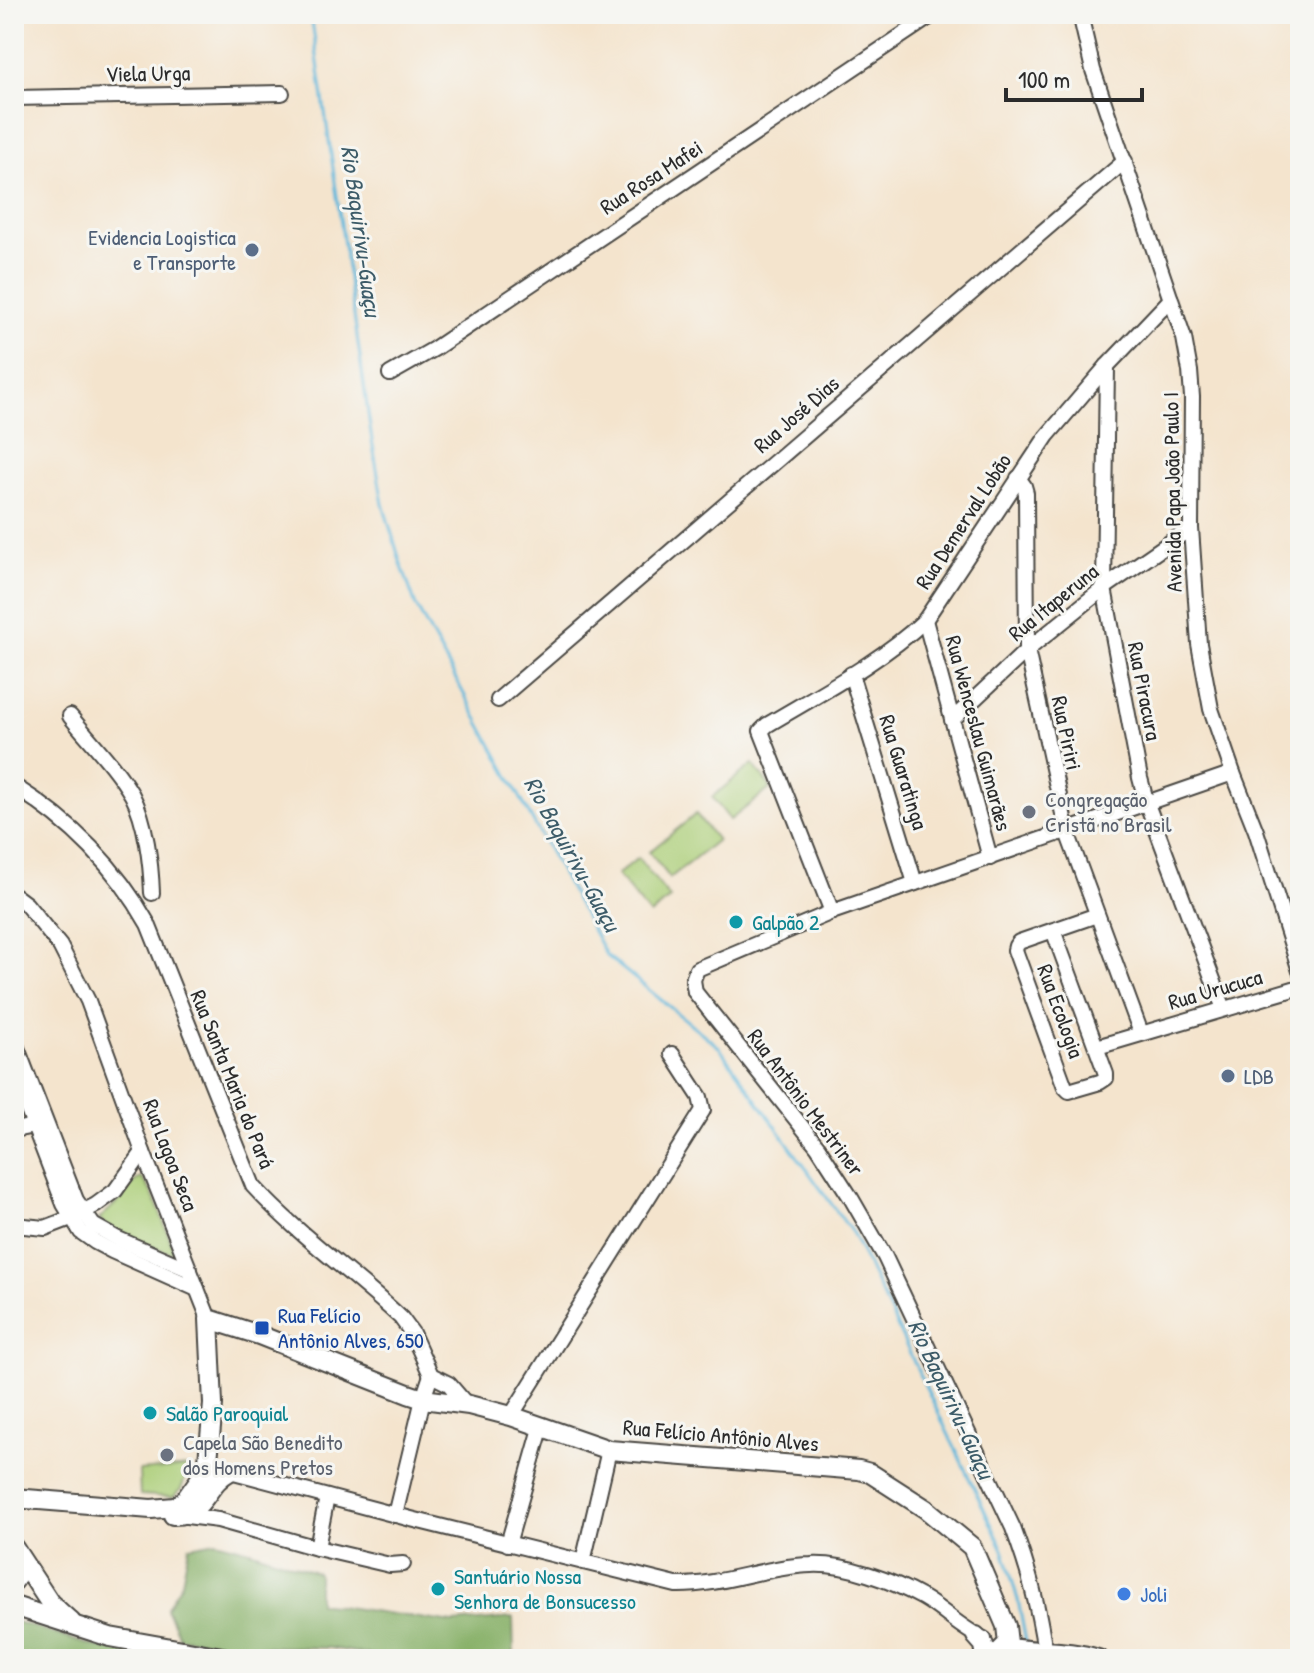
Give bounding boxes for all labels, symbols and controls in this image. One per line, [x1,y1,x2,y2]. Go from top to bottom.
scale bar [1006,52,1142,102]
street label: Viela Urga [105,57,191,89]
text: 100 m [1018,63,1070,95]
street label: Rua Rosa Mafei [594,133,708,221]
water label: Rio Baquirivu-Guaçu [333,143,390,321]
place label: Evidencia Logistica e Transporte [88,222,236,277]
marker: Evidencia Logistica e Transporte [243,241,261,259]
street label: Rua José Dias [747,368,845,460]
street label: Avenida Papa João Paulo I [1155,392,1189,592]
street label: Rua Demerval Lobão [908,447,1018,595]
street label: Rua Itaperuna [1002,556,1105,648]
street label: Rua Wenceslau Guimarães [938,632,1020,834]
street label: Rua Piracura [1121,639,1169,743]
street label: Rua Piriri [1045,693,1089,773]
street label: Rua Guaratinga [872,711,936,833]
water label: Rio Baquirivu-Guaçu [516,770,630,939]
place label: Congregação Cristã no Brasil [1045,784,1172,839]
marker: Congregação Cristã no Brasil [1020,803,1038,821]
place label: Galpão 2 [752,907,820,937]
marker: Galpão 2 [727,913,745,931]
street label: Rua Ecologia [1030,960,1092,1062]
street label: Rua Urucuca [1165,961,1266,1017]
street label: Rua Santa Maria do Pará [184,985,283,1173]
street label: Rua Antônio Mestriner [741,1022,872,1182]
place label: LDB [1244,1061,1274,1091]
marker: LDB [1219,1067,1237,1085]
street label: Rua Lagoa Seca [136,1095,206,1216]
place label: Rua Felício Antônio Alves, 650 [278,1300,424,1355]
water label: Rio Baquirivu-Guaçu [900,1314,1004,1486]
marker: Rua Felício Antônio Alves, 650 [253,1319,271,1337]
place label: Salão Paroquial [166,1398,288,1428]
marker: Salão Paroquial [141,1404,159,1422]
street label: Rua Felício Antônio Alves [622,1412,820,1458]
place label: Capela São Benedito dos Homens Pretos [183,1427,343,1482]
marker: Capela São Benedito dos Homens Pretos [158,1446,176,1464]
place label: Santuário Nossa Senhora de Bonsucesso [454,1561,636,1616]
place label: Joli [1140,1579,1168,1609]
marker: Santuário Nossa Senhora de Bonsucesso [429,1580,447,1598]
marker: Joli [1115,1585,1133,1603]

